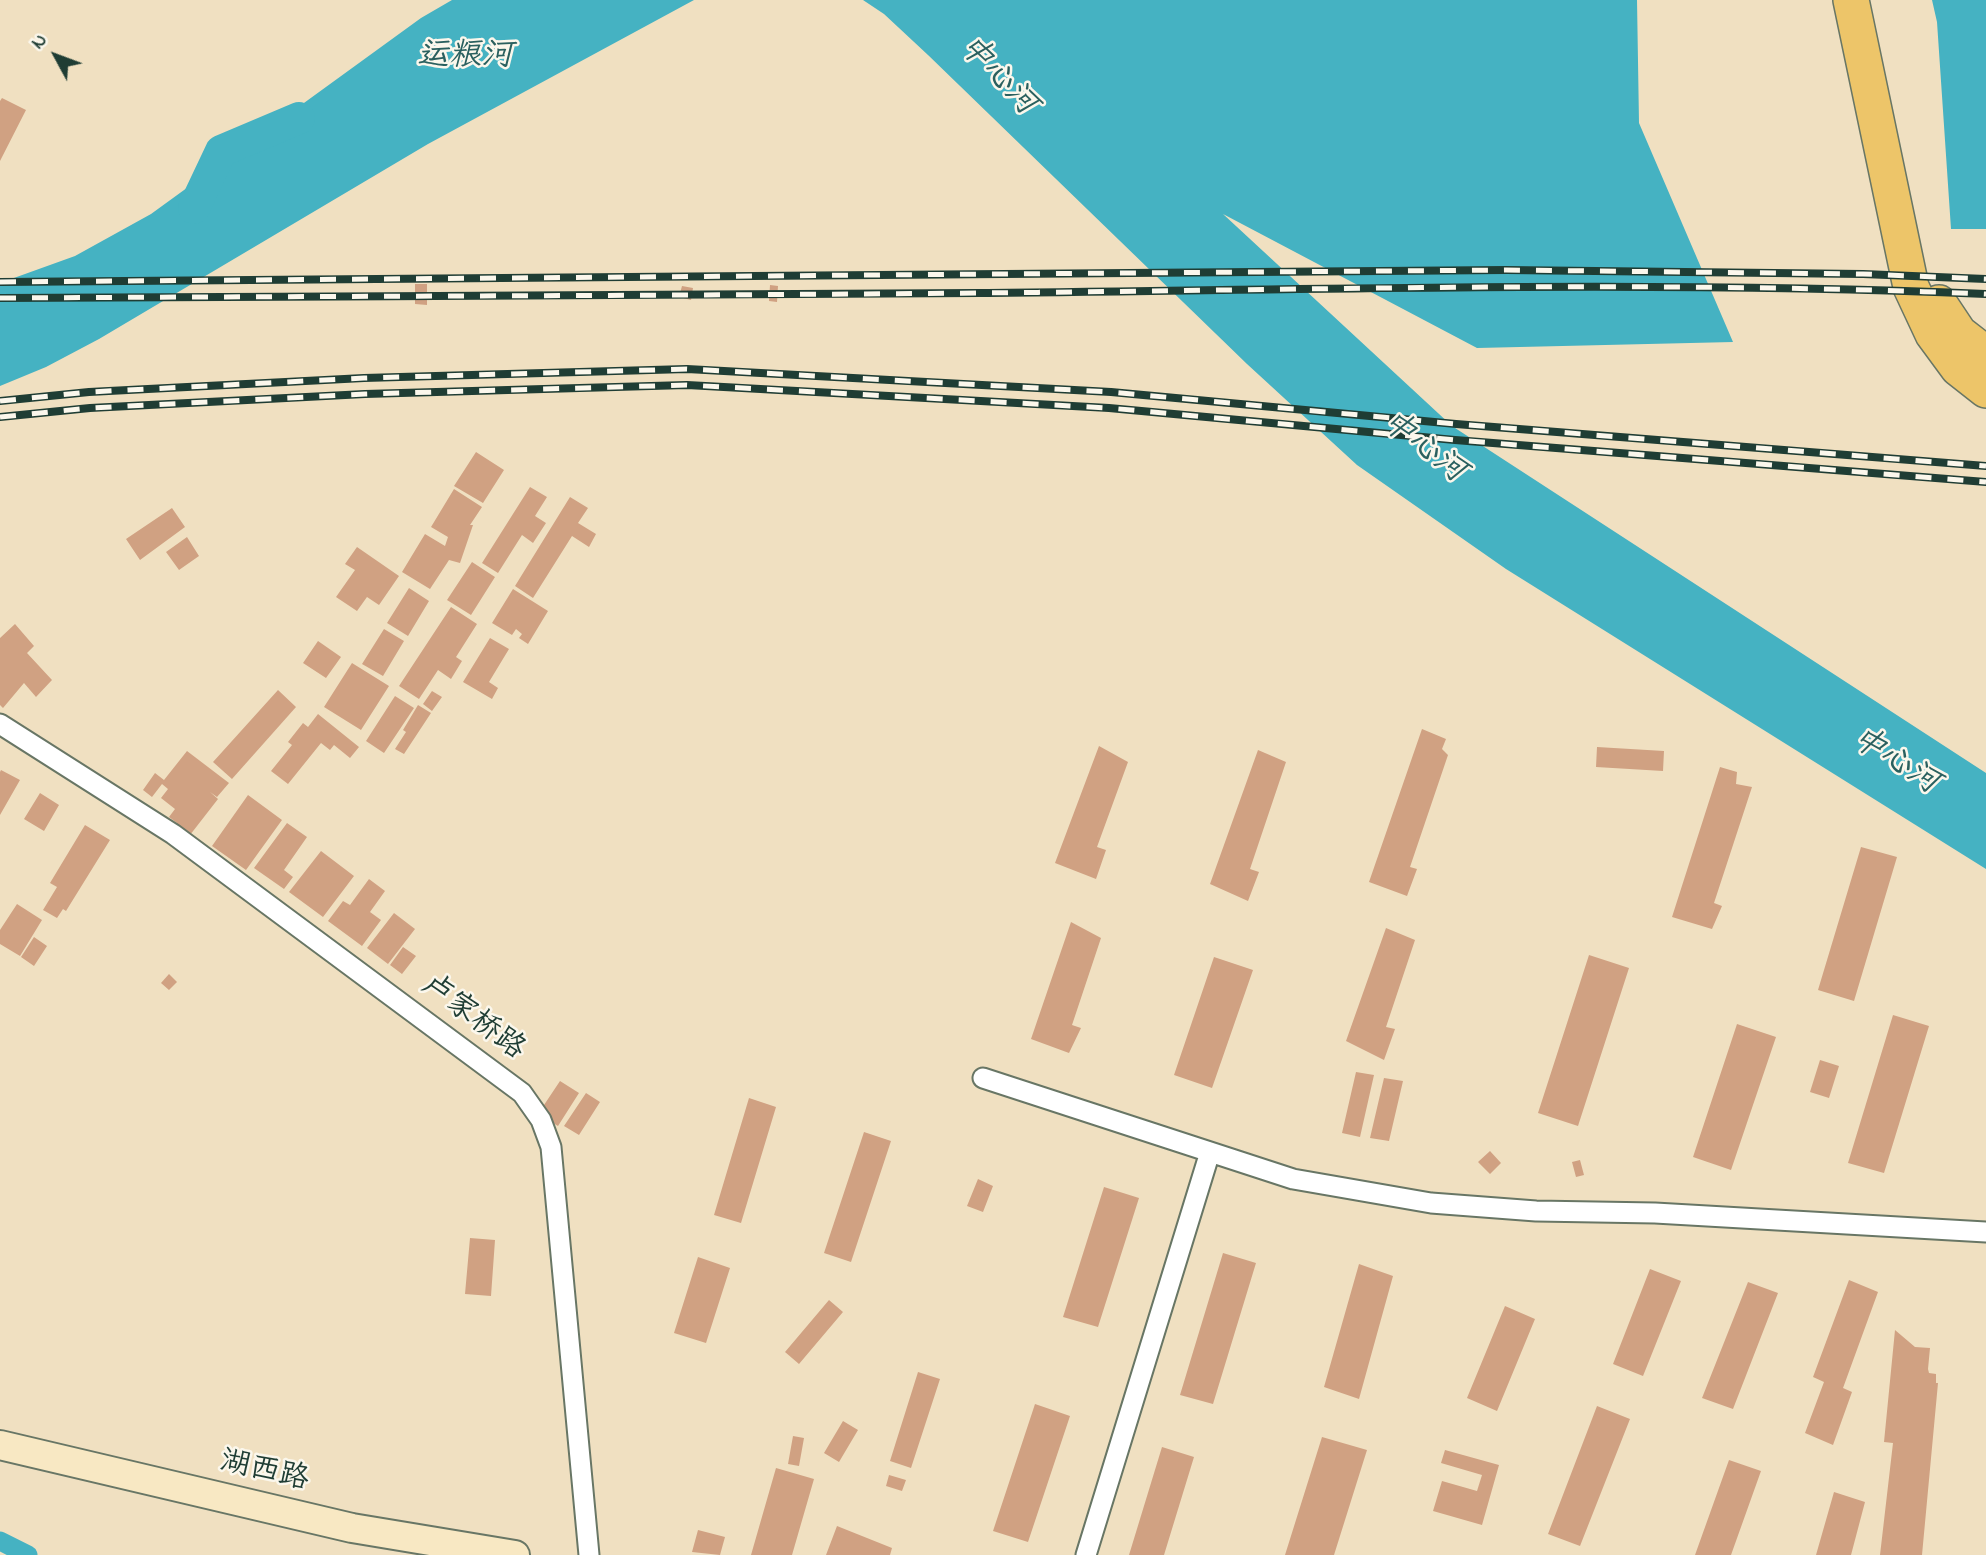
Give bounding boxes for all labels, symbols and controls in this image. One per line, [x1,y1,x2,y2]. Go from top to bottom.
north arrow [21,21,91,91]
text: N [25,28,54,56]
water label: 中心河 [949,29,1043,125]
water label: 运粮河 [417,40,513,78]
water label: 中心河 [1372,405,1472,493]
water label: 中心河 [1843,721,1945,805]
street label: 卢家桥路 [413,969,531,1069]
street label: 湖西路 [216,1445,312,1501]

